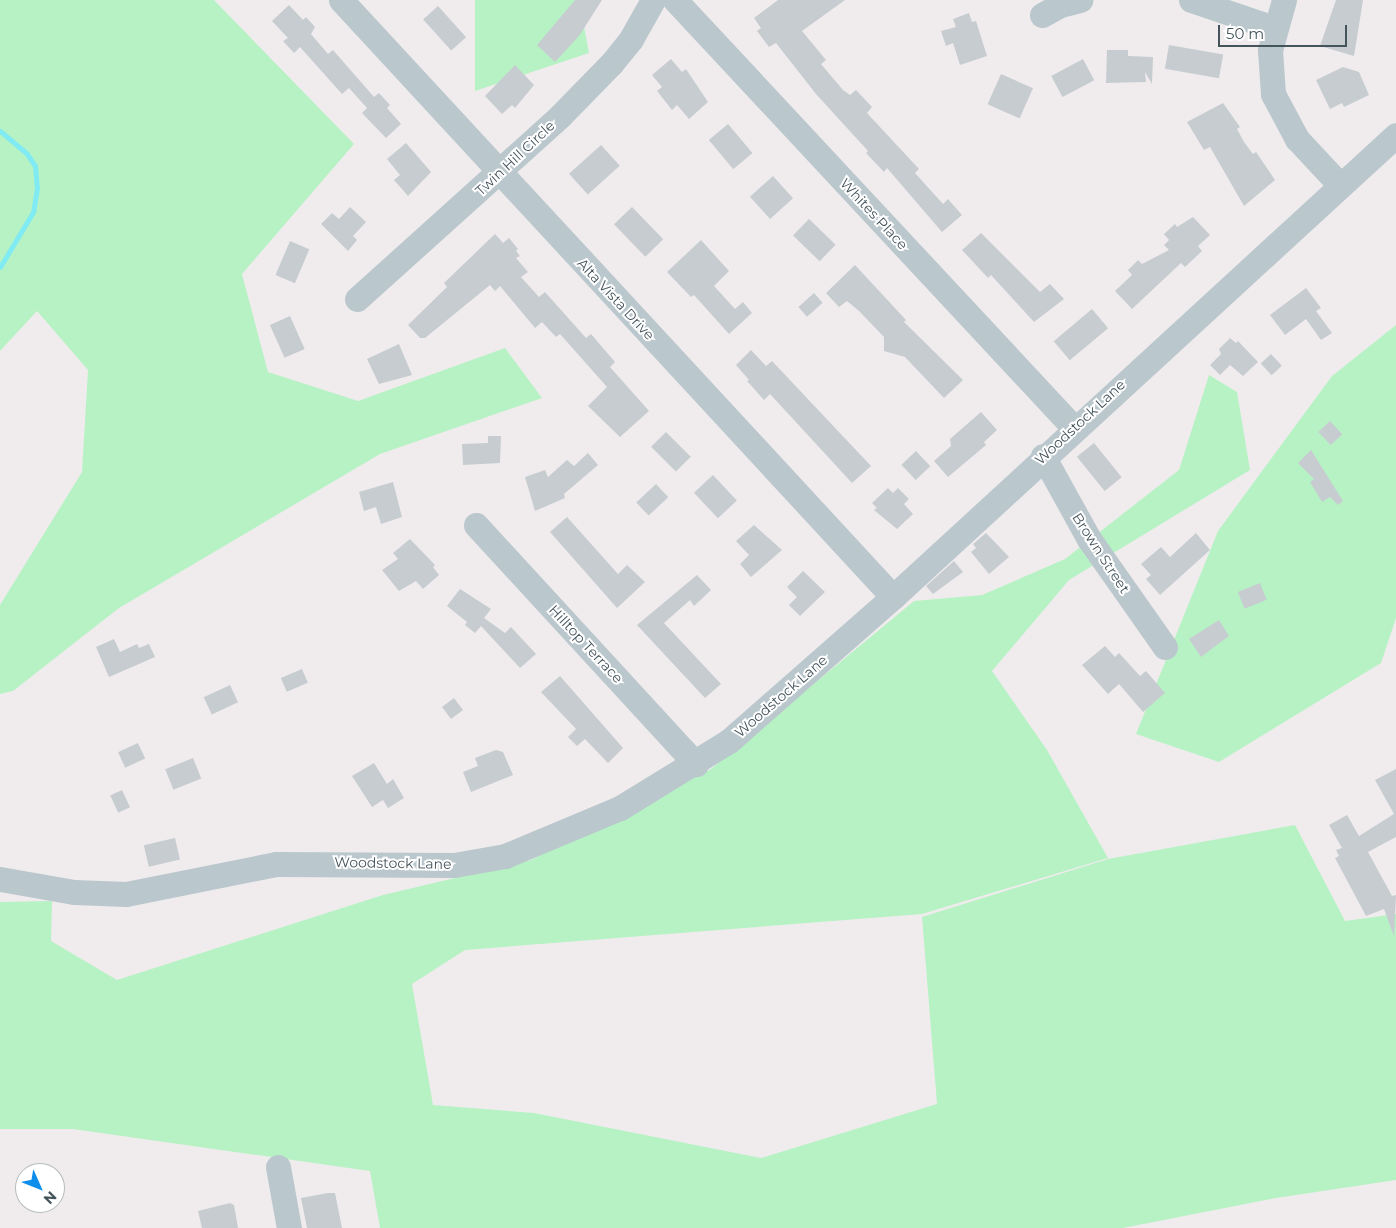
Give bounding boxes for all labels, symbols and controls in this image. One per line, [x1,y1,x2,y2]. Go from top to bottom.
scale bar [1221,15,1350,47]
text: 50 m [1226,24,1264,43]
street label: Twin Hill Circle [472,117,558,199]
street label: Whites Place [837,175,911,253]
street label: Alta Vista Drive [574,255,658,343]
street label: Woodstock Lane [1031,376,1129,468]
street label: Brown Street [1069,510,1133,596]
street label: Hilltop Terrace [546,601,626,687]
street label: Woodstock Lane [731,651,831,741]
street label: Woodstock Lane [334,854,452,872]
north arrow [15,1163,65,1213]
text: N [40,1187,60,1208]

